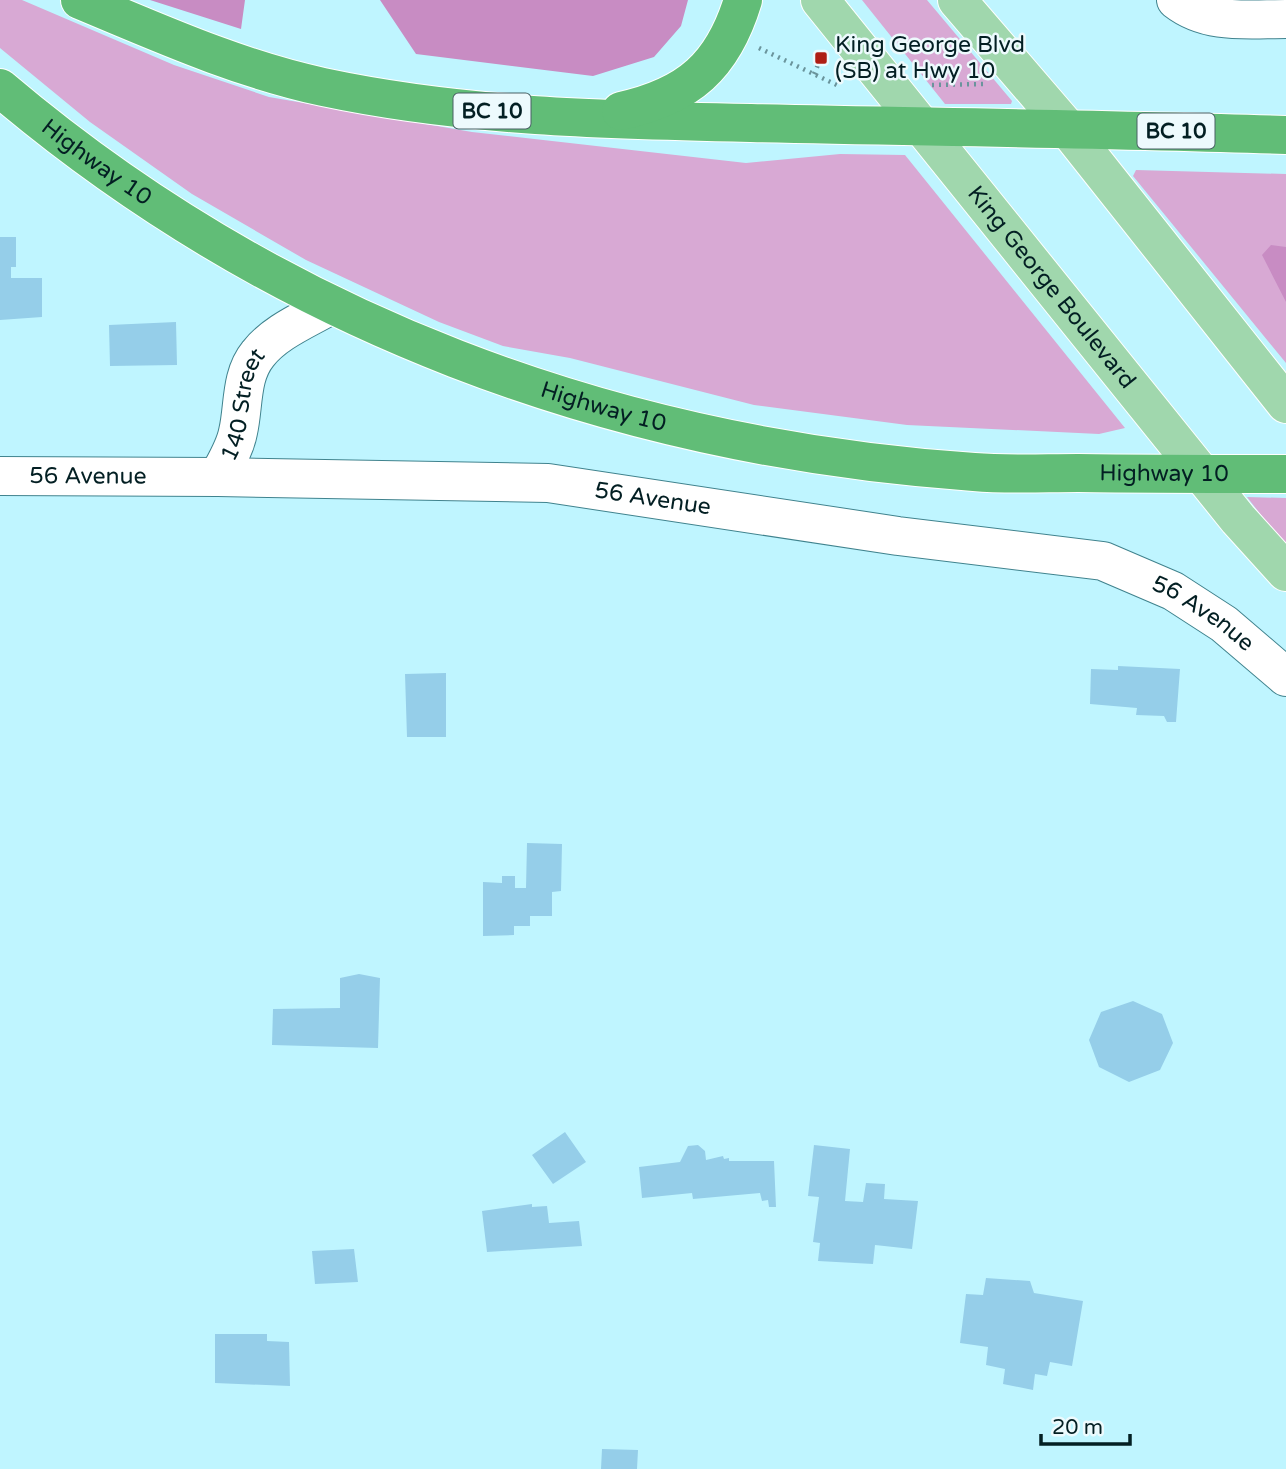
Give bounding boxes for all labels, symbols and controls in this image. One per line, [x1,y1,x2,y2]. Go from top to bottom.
place label: King George Blvd (SB) at Hwy 10 [835,31,1025,85]
marker: King George Blvd (SB) at Hwy 10 [813,50,829,66]
road number: BC 10 [454,94,530,128]
street label: Highway 10 [36,113,157,212]
road number: BC 10 [1138,114,1214,148]
street label: King George Boulevard [961,180,1142,395]
street label: 140 Street [215,342,271,466]
street label: Highway 10 [537,376,669,438]
street label: Highway 10 [1099,459,1229,488]
street label: 56 Avenue [29,462,147,491]
street label: 56 Avenue [593,476,713,521]
street label: 56 Avenue [1148,570,1260,657]
scale bar [1041,1402,1130,1446]
text: 20 m [1052,1415,1103,1440]

